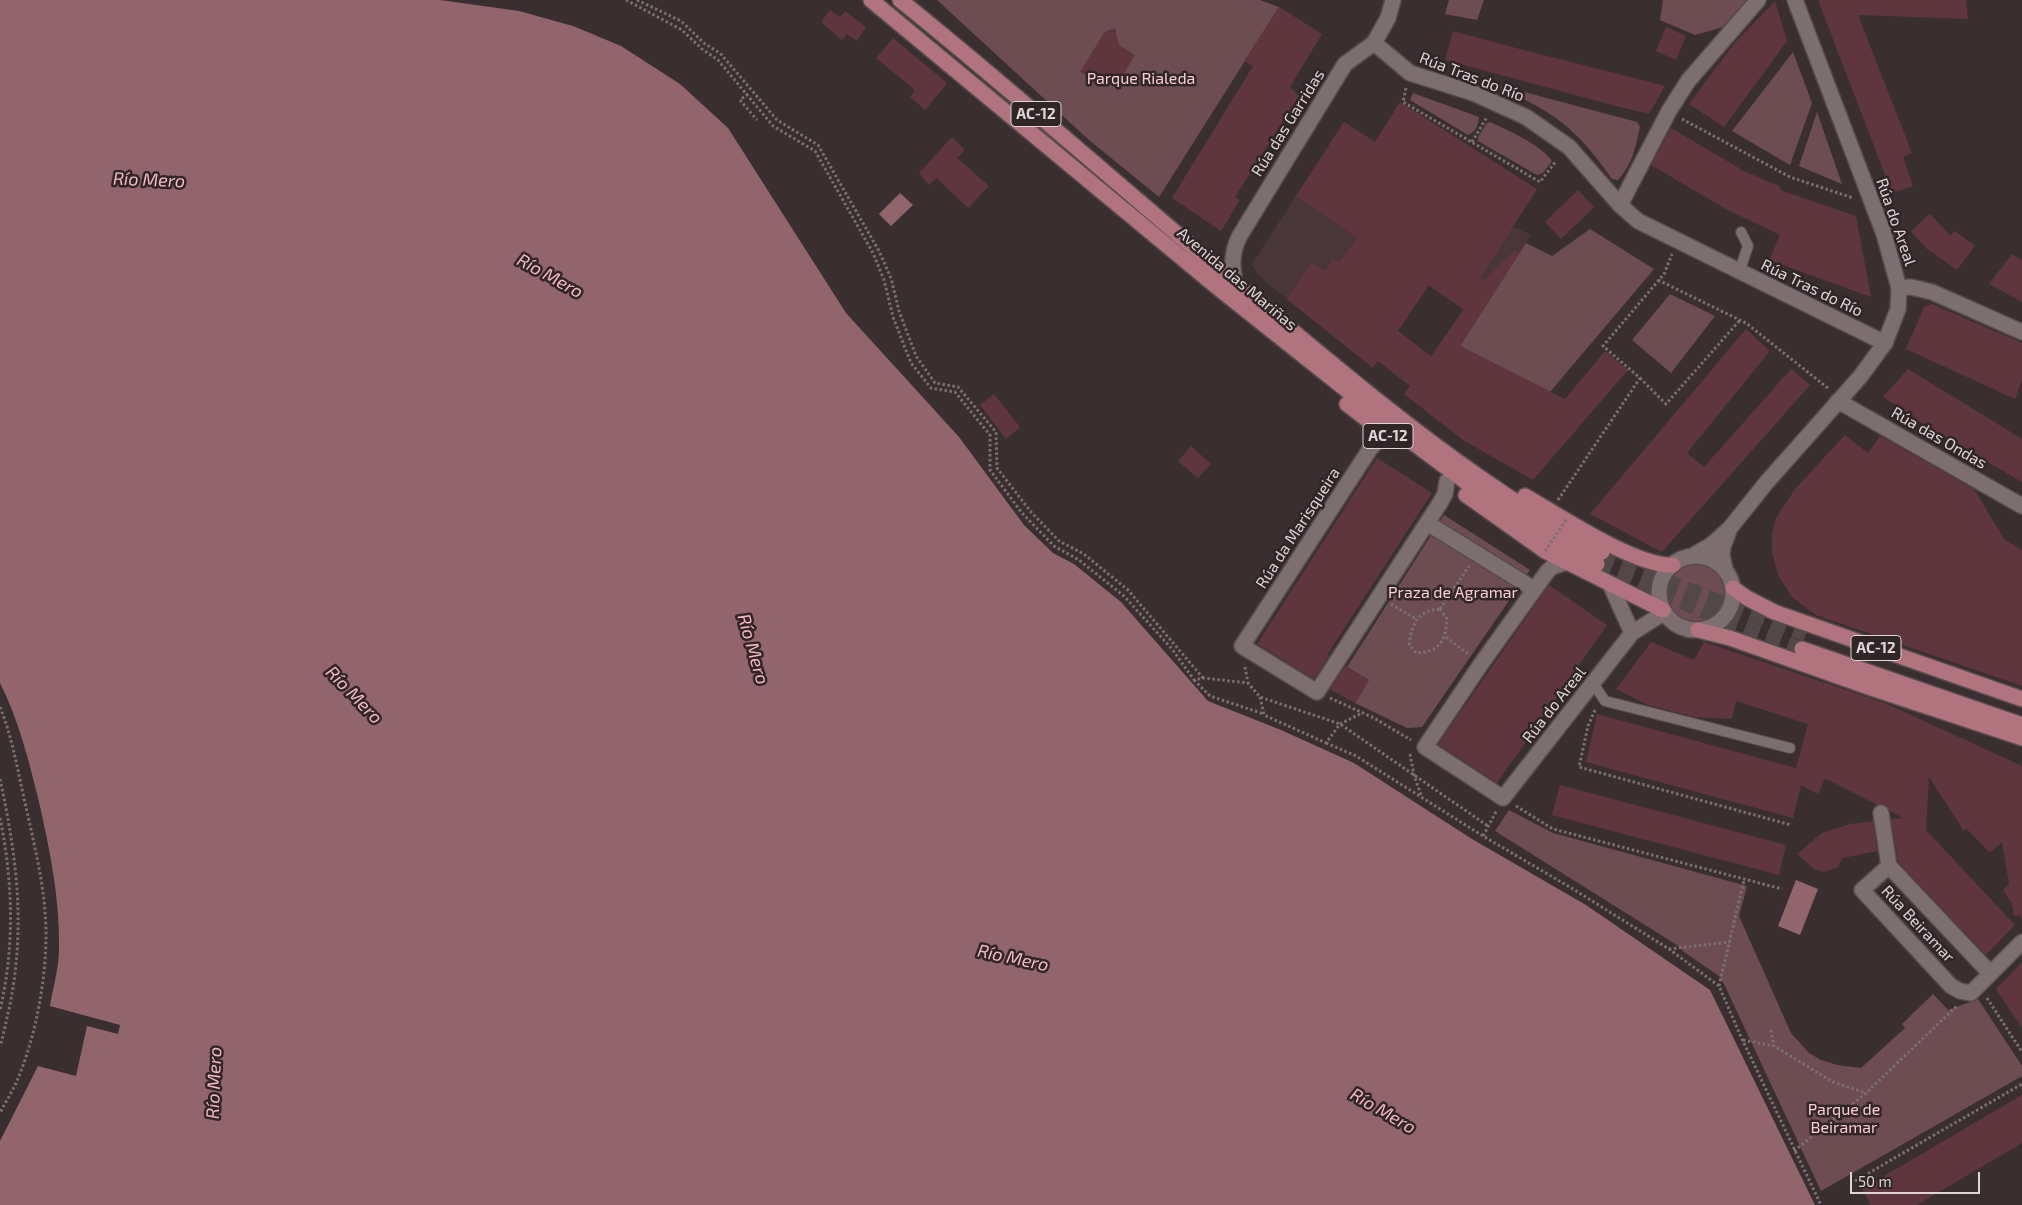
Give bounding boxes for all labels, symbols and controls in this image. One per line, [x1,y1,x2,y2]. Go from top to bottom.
street label: Rúa Tras do Río [1417,48,1527,106]
street label: Rúa das Garridas [1247,66,1329,180]
park label: Parque Rialeda [1087,69,1195,89]
road number: AC-12 [1011,102,1061,126]
water label: Río Mero [112,168,186,192]
street label: Rúa do Areal [1872,176,1920,268]
street label: Avenida das Mariñas [1173,223,1301,335]
water label: Río Mero [513,249,587,303]
street label: Rúa Tras do Río [1758,255,1866,321]
street label: Rúa das Ondas [1888,403,1990,473]
road number: AC-12 [1363,424,1413,448]
street label: Rúa da Marisqueira [1252,464,1344,592]
park label: Praza de Agramar [1388,583,1518,603]
water label: Río Mero [733,611,773,687]
road number: AC-12 [1851,636,1901,660]
water label: Río Mero [321,661,387,729]
street label: Rúa do Areal [1518,663,1590,747]
street label: Rúa Beiramar [1877,882,1959,966]
water label: Río Mero [975,940,1051,976]
water label: Río Mero [202,1046,226,1120]
water label: Río Mero [1346,1084,1420,1138]
park label: Parque de Beiramar [1808,1100,1880,1138]
scale bar [1852,1162,1982,1194]
text: 50 m [1858,1172,1892,1190]

